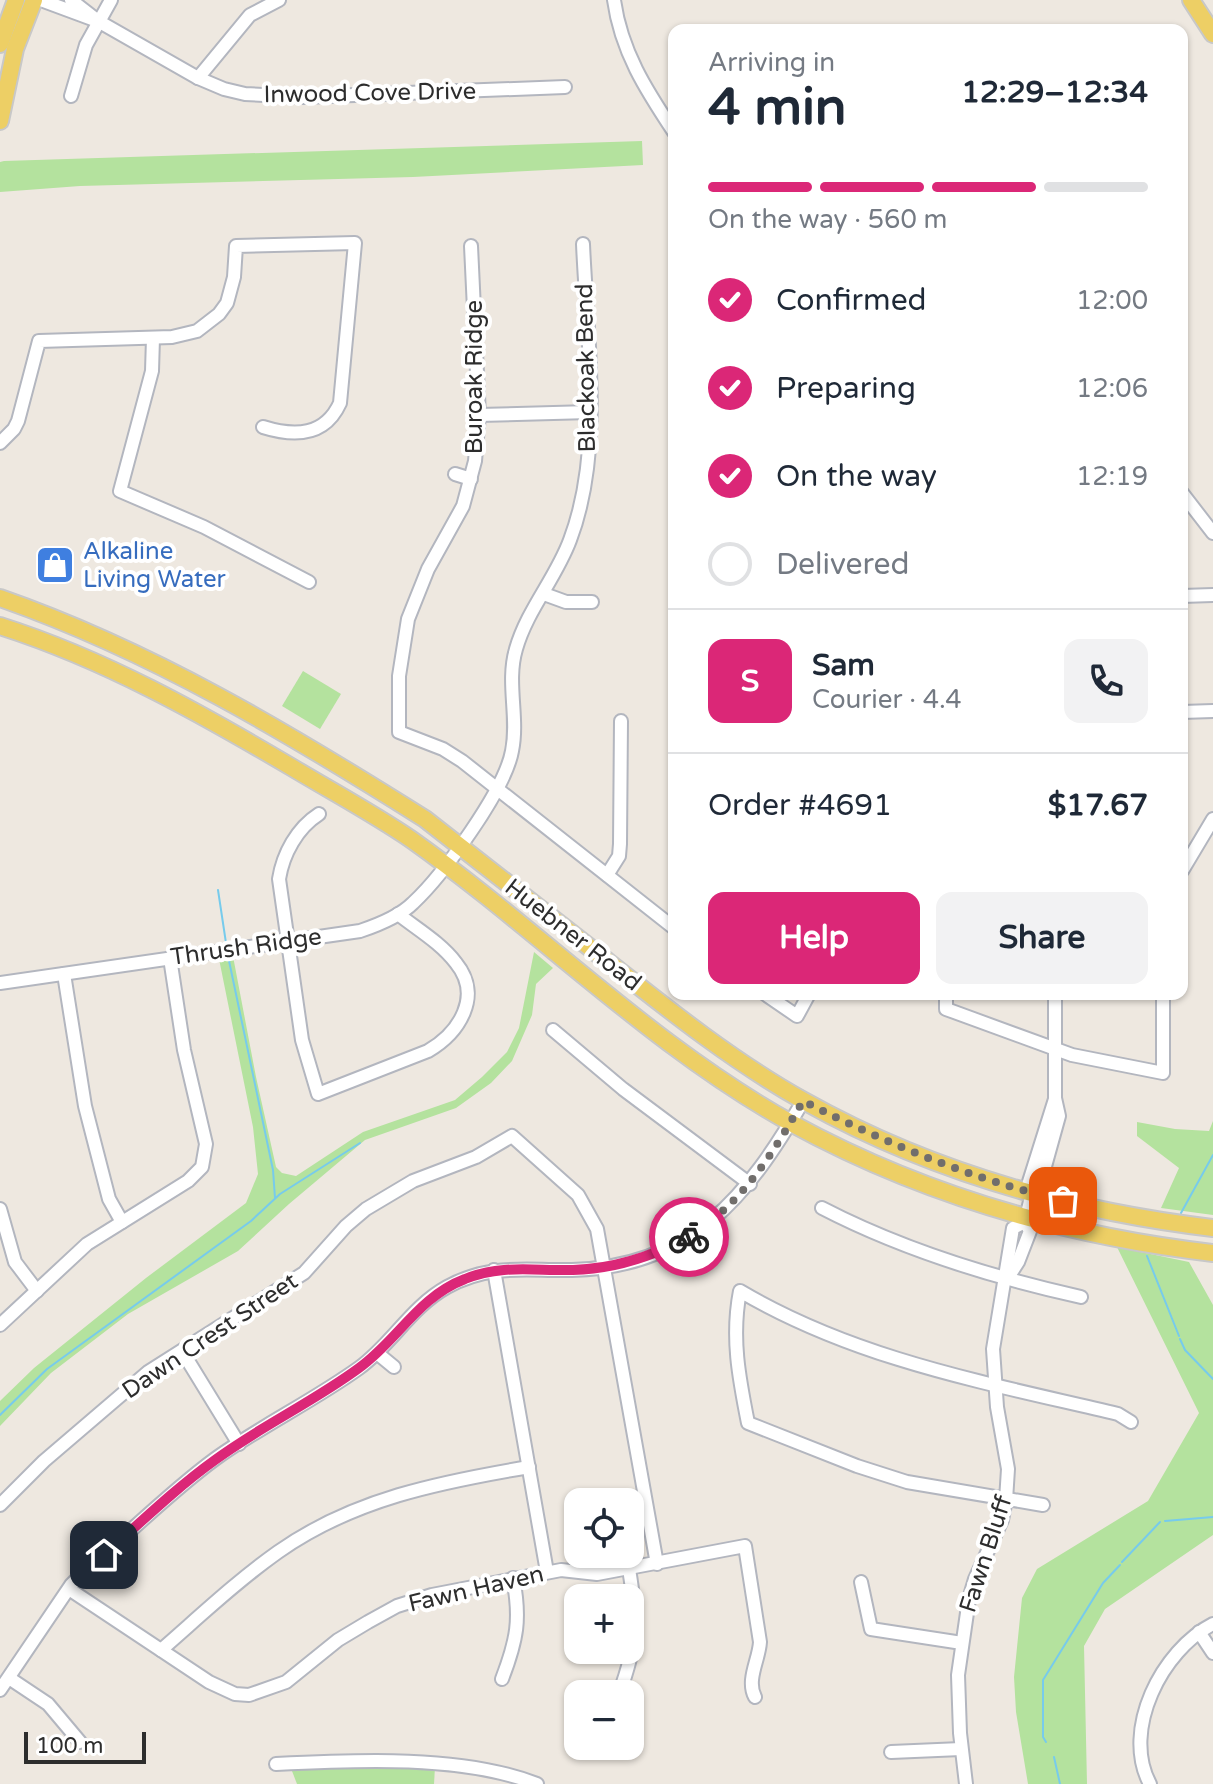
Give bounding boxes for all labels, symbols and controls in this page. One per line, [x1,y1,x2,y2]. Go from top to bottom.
text: Arriving in [708,47,835,78]
text: 12:29–12:34 [961,74,1148,111]
text: 4 min [708,76,847,139]
street label: Inwood Cove Drive [263,77,477,109]
text: On the way · 560 m [708,204,947,235]
icon: check [708,278,752,322]
text: Confirmed [776,282,927,319]
street label: Blackoak Bend [570,283,602,453]
text: 12:00 [1076,285,1148,316]
street label: Buroak Ridge [460,300,489,454]
icon: check [708,366,752,410]
text: Preparing [776,370,916,407]
text: 12:06 [1076,373,1148,404]
icon: check [708,454,752,498]
text: On the way [776,458,937,495]
text: 12:19 [1076,461,1148,492]
place label: Alkaline Living Water [83,537,227,594]
shop icon: Alkaline Living Water [34,544,76,586]
text: Delivered [776,546,910,583]
button: phone [1064,639,1148,723]
text: Sam [812,647,875,684]
text: S [741,663,759,700]
text: Courier · 4.4 [812,684,962,715]
text: Order #4691 [708,787,892,824]
text: $17.67 [1048,787,1148,824]
street label: Huebner Road [499,873,647,997]
button: Help [708,892,920,984]
button: Share [936,892,1148,984]
street label: Thrush Ridge [169,922,323,972]
pin [1029,1167,1097,1235]
icon: bag [1041,1179,1085,1223]
courier [649,1197,729,1277]
icon: bike [667,1215,711,1259]
street label: Dawn Crest Street [117,1267,303,1405]
map controls [564,1488,644,1760]
button: locate [564,1488,644,1568]
street label: Fawn Bluff [953,1491,1019,1616]
pin [70,1521,138,1589]
icon: home [82,1533,126,1577]
street label: Fawn Haven [405,1559,547,1619]
button: + [564,1584,644,1664]
button: − [564,1680,644,1760]
scale bar [24,1728,146,1764]
text: 100 m [36,1733,103,1759]

